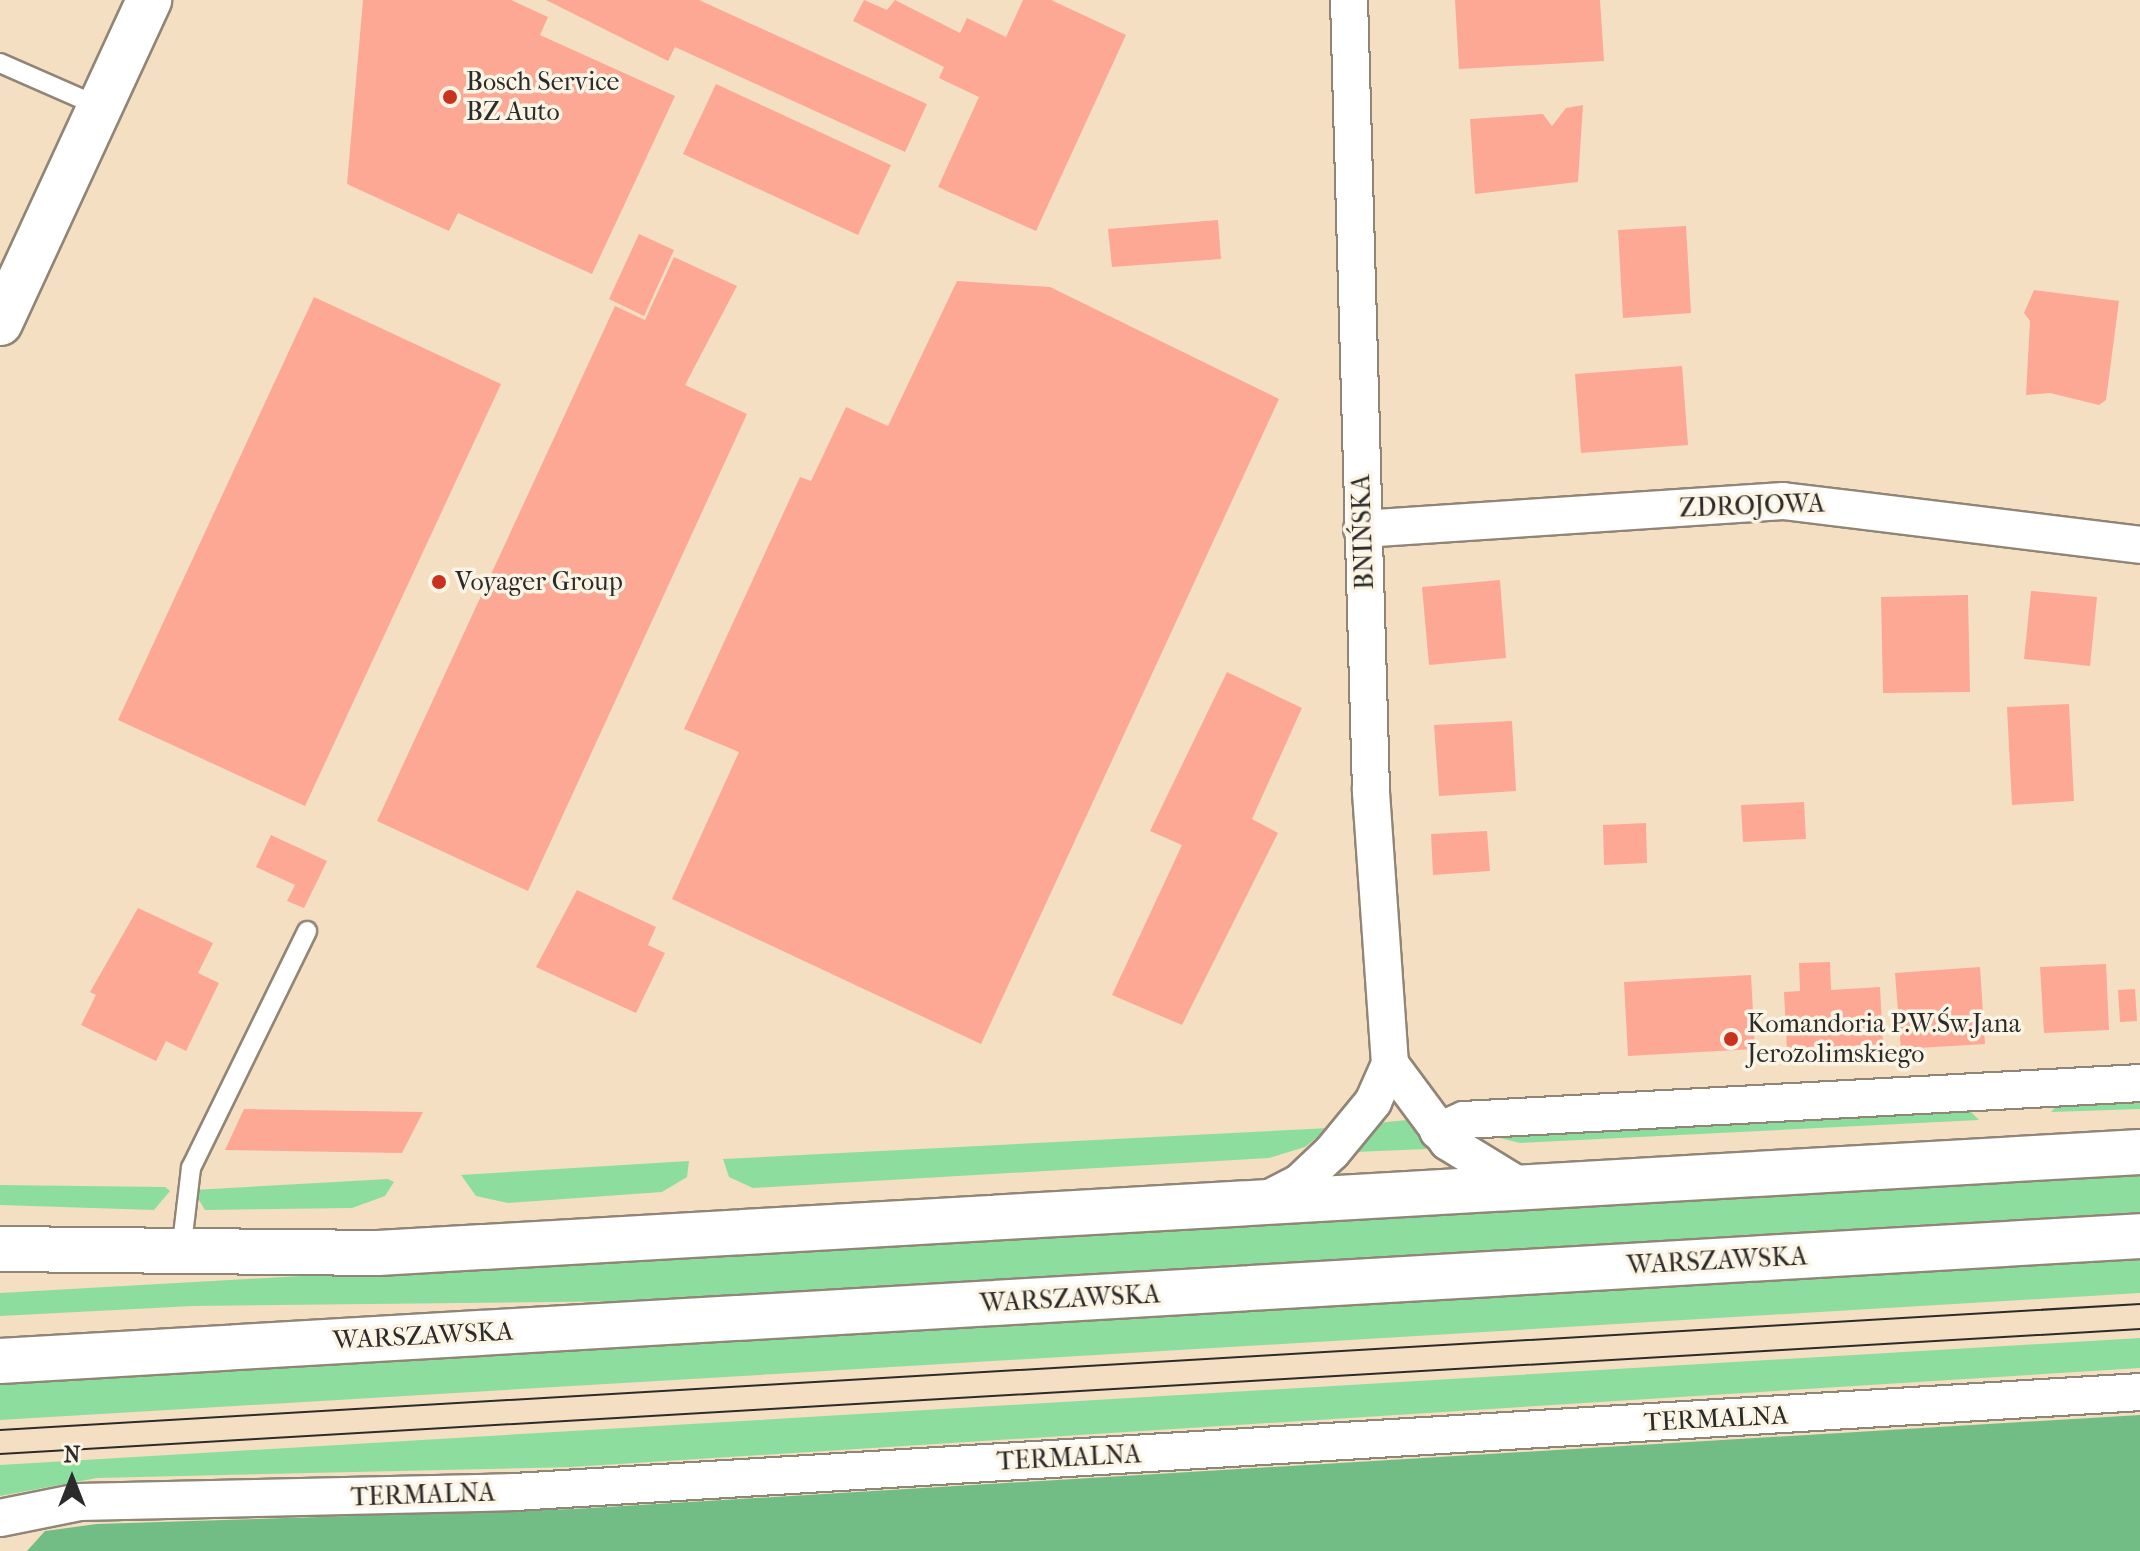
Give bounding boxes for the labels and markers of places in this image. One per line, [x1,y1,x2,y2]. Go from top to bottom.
place label: Bosch Service BZ Auto [466,66,619,128]
marker: Bosch Service BZ Auto [441,88,459,106]
place label: Voyager Group [455,566,623,598]
marker: Voyager Group [430,573,448,591]
place label: Komandoria P.W.Św.Jana Jerozolimskiego [1747,1008,2021,1070]
marker: Komandoria P.W.Św.Jana Jerozolimskiego [1722,1030,1740,1048]

